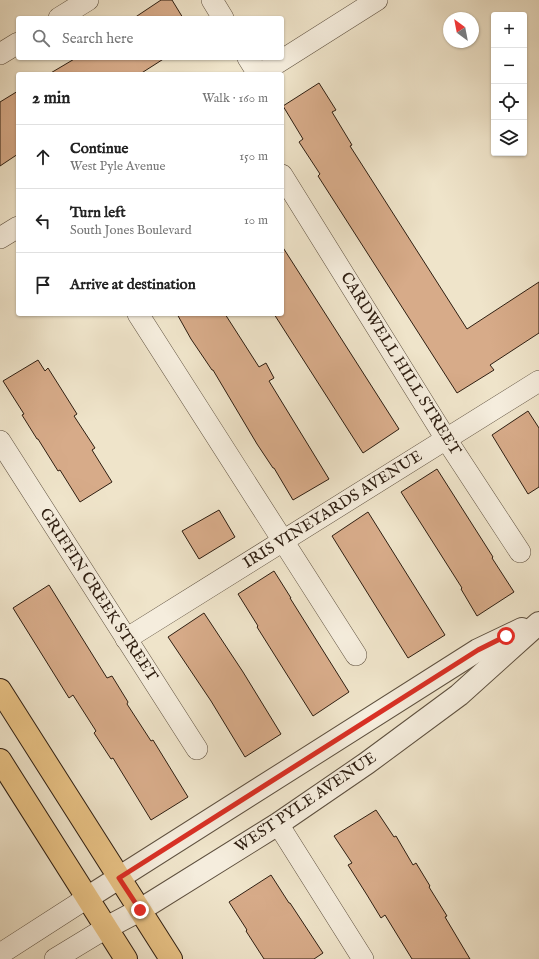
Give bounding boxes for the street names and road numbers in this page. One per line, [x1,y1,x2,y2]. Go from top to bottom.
street label: CARDWELL HILL STREET [335,269,465,460]
street label: IRIS VINEYARDS AVENUE [240,446,426,574]
street label: GRIFFIN CREEK STREET [34,505,162,686]
street label: WEST PYLE AVENUE [232,748,380,858]

